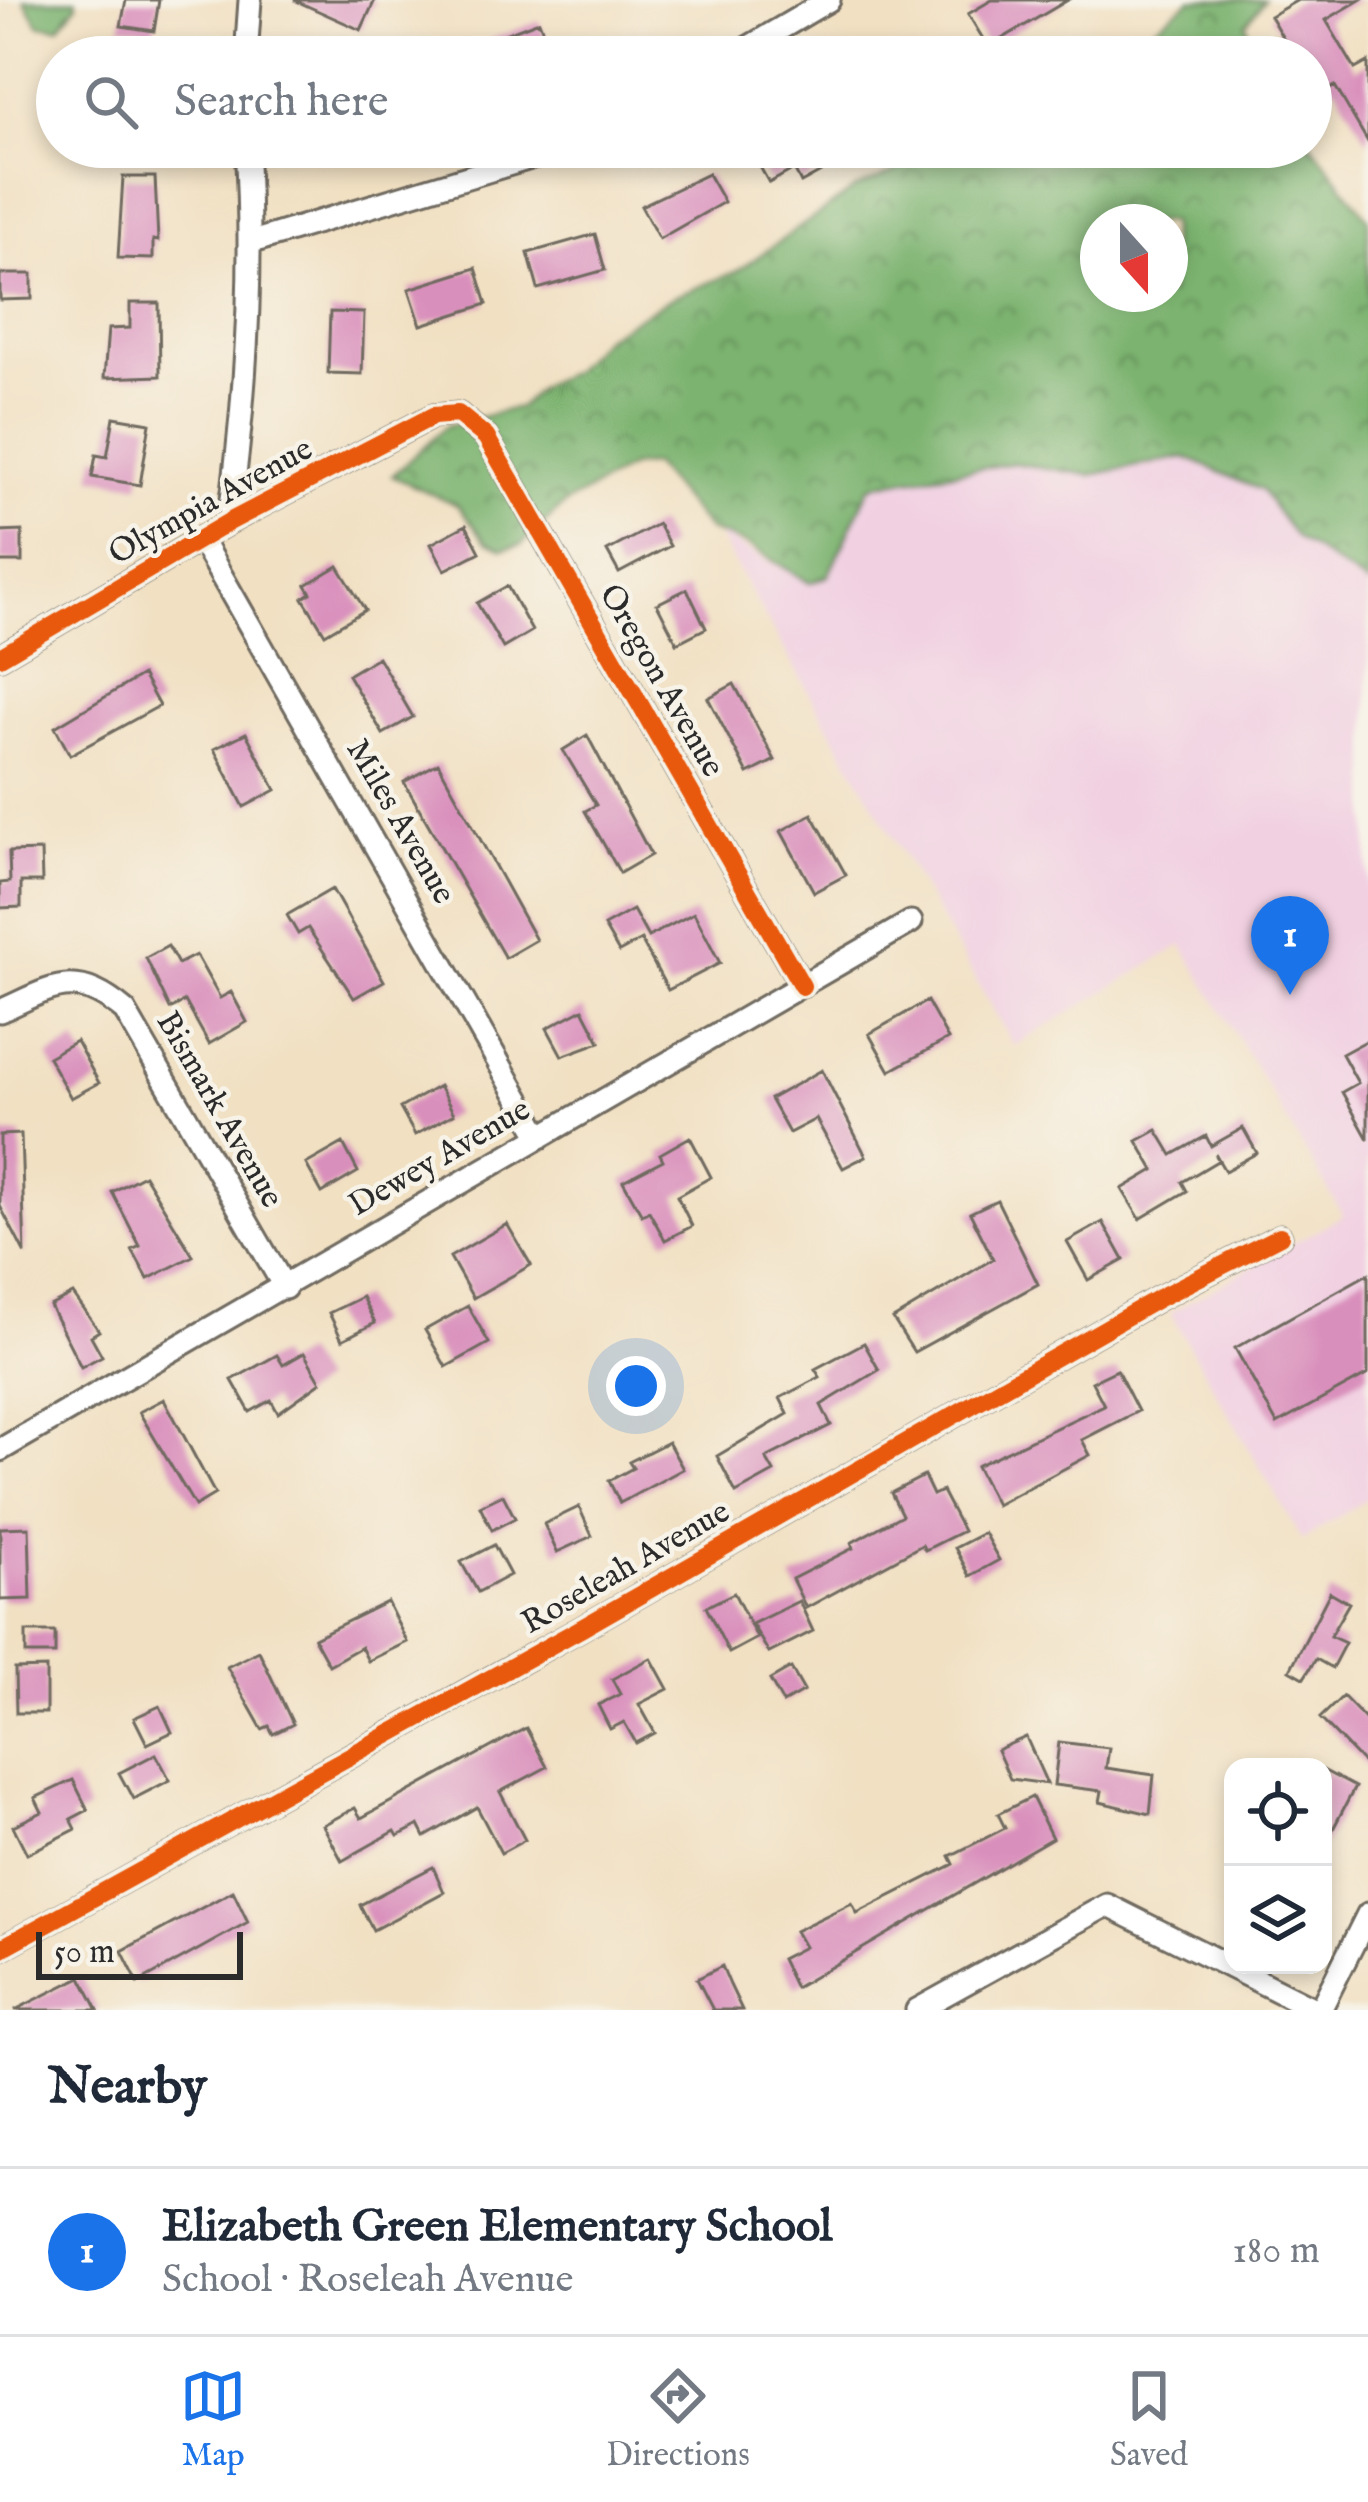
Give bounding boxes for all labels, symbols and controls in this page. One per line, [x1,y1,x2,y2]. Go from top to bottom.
search box [36,36,1332,168]
icon: search [78,69,144,135]
text: Search here [174,74,388,131]
north arrow [1080,204,1188,312]
street label: Olympia Avenue [102,429,320,575]
street label: Oregon Avenue [589,577,733,785]
street label: Miles Avenue [336,732,464,912]
pin: 1 [1251,896,1329,995]
street label: Bismark Avenue [146,1004,292,1216]
street label: Dewey Avenue [342,1089,538,1227]
your location [606,1356,666,1416]
street label: Roseleah Avenue [514,1491,738,1645]
map controls [1224,1758,1332,1974]
button: locate [1224,1758,1332,1866]
button: layers [1224,1866,1332,1974]
scale bar [36,1926,243,1979]
text: 50 m [54,1932,115,1974]
text: Nearby [48,2056,207,2121]
text: Elizabeth Green Elementary School [162,2199,832,2256]
text: 1 [80,2227,94,2276]
text: 180 m [1232,2227,1320,2276]
text: School · Roseleah Avenue [162,2256,573,2305]
tab: Map [180,2363,246,2477]
tab: Directions [606,2363,750,2477]
tab: Saved [1110,2363,1188,2477]

